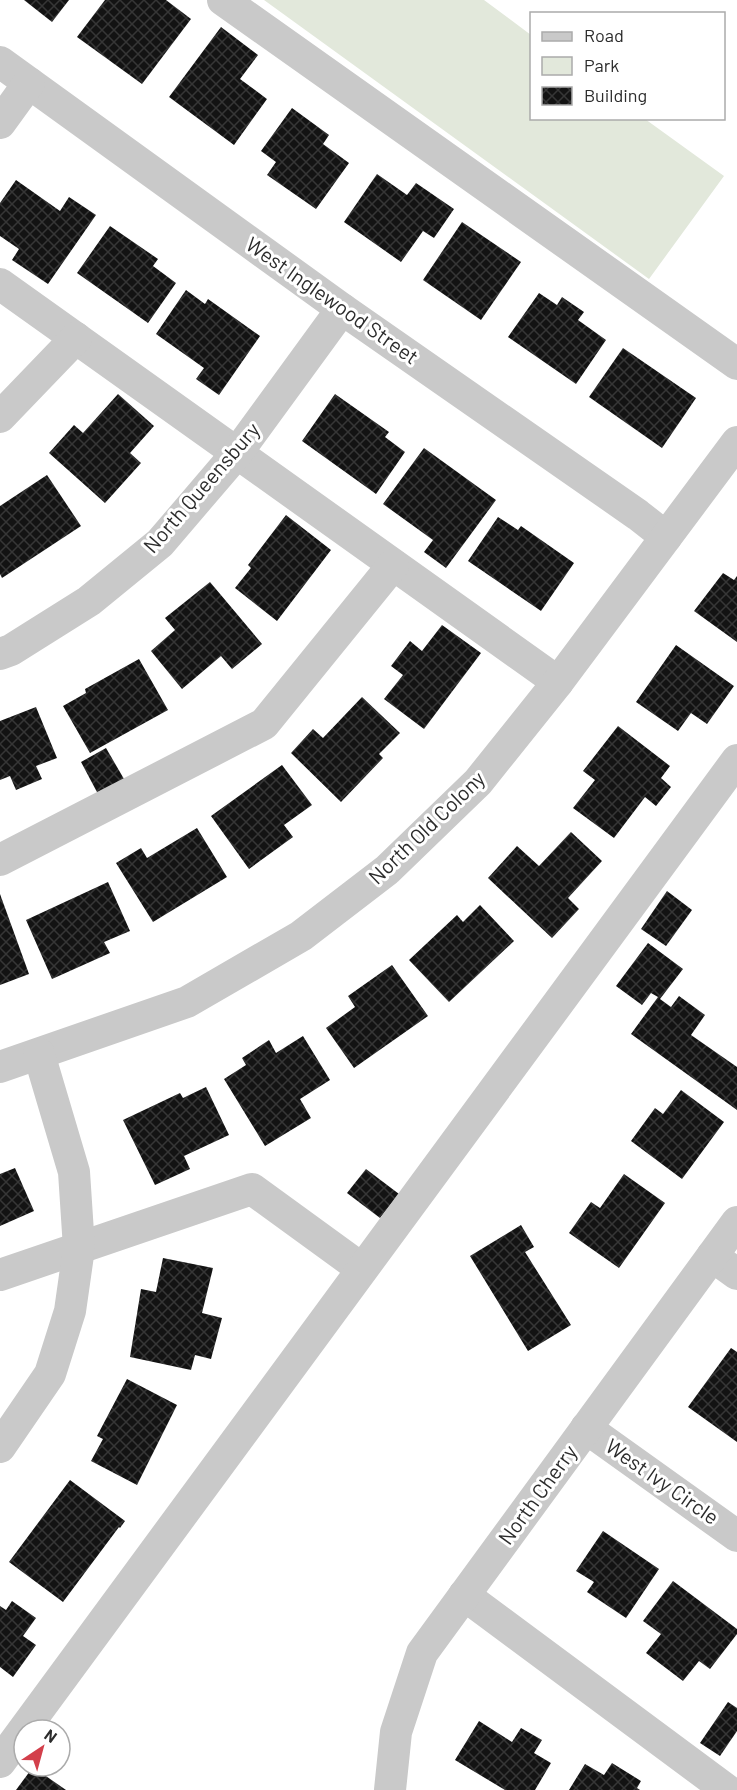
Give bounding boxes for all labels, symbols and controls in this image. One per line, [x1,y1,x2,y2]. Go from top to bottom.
legend [530,12,725,120]
text: Road [584,24,624,46]
text: Park [584,54,619,76]
text: Building [584,84,647,106]
street label: West Inglewood Street [242,231,424,369]
street label: North Queensbury [137,416,264,557]
street label: North Old Colony [363,765,489,889]
street label: West Ivy Circle [602,1433,724,1529]
street label: North Cherry [492,1439,582,1549]
north arrow [12,1718,72,1778]
text: N [41,1725,61,1746]

